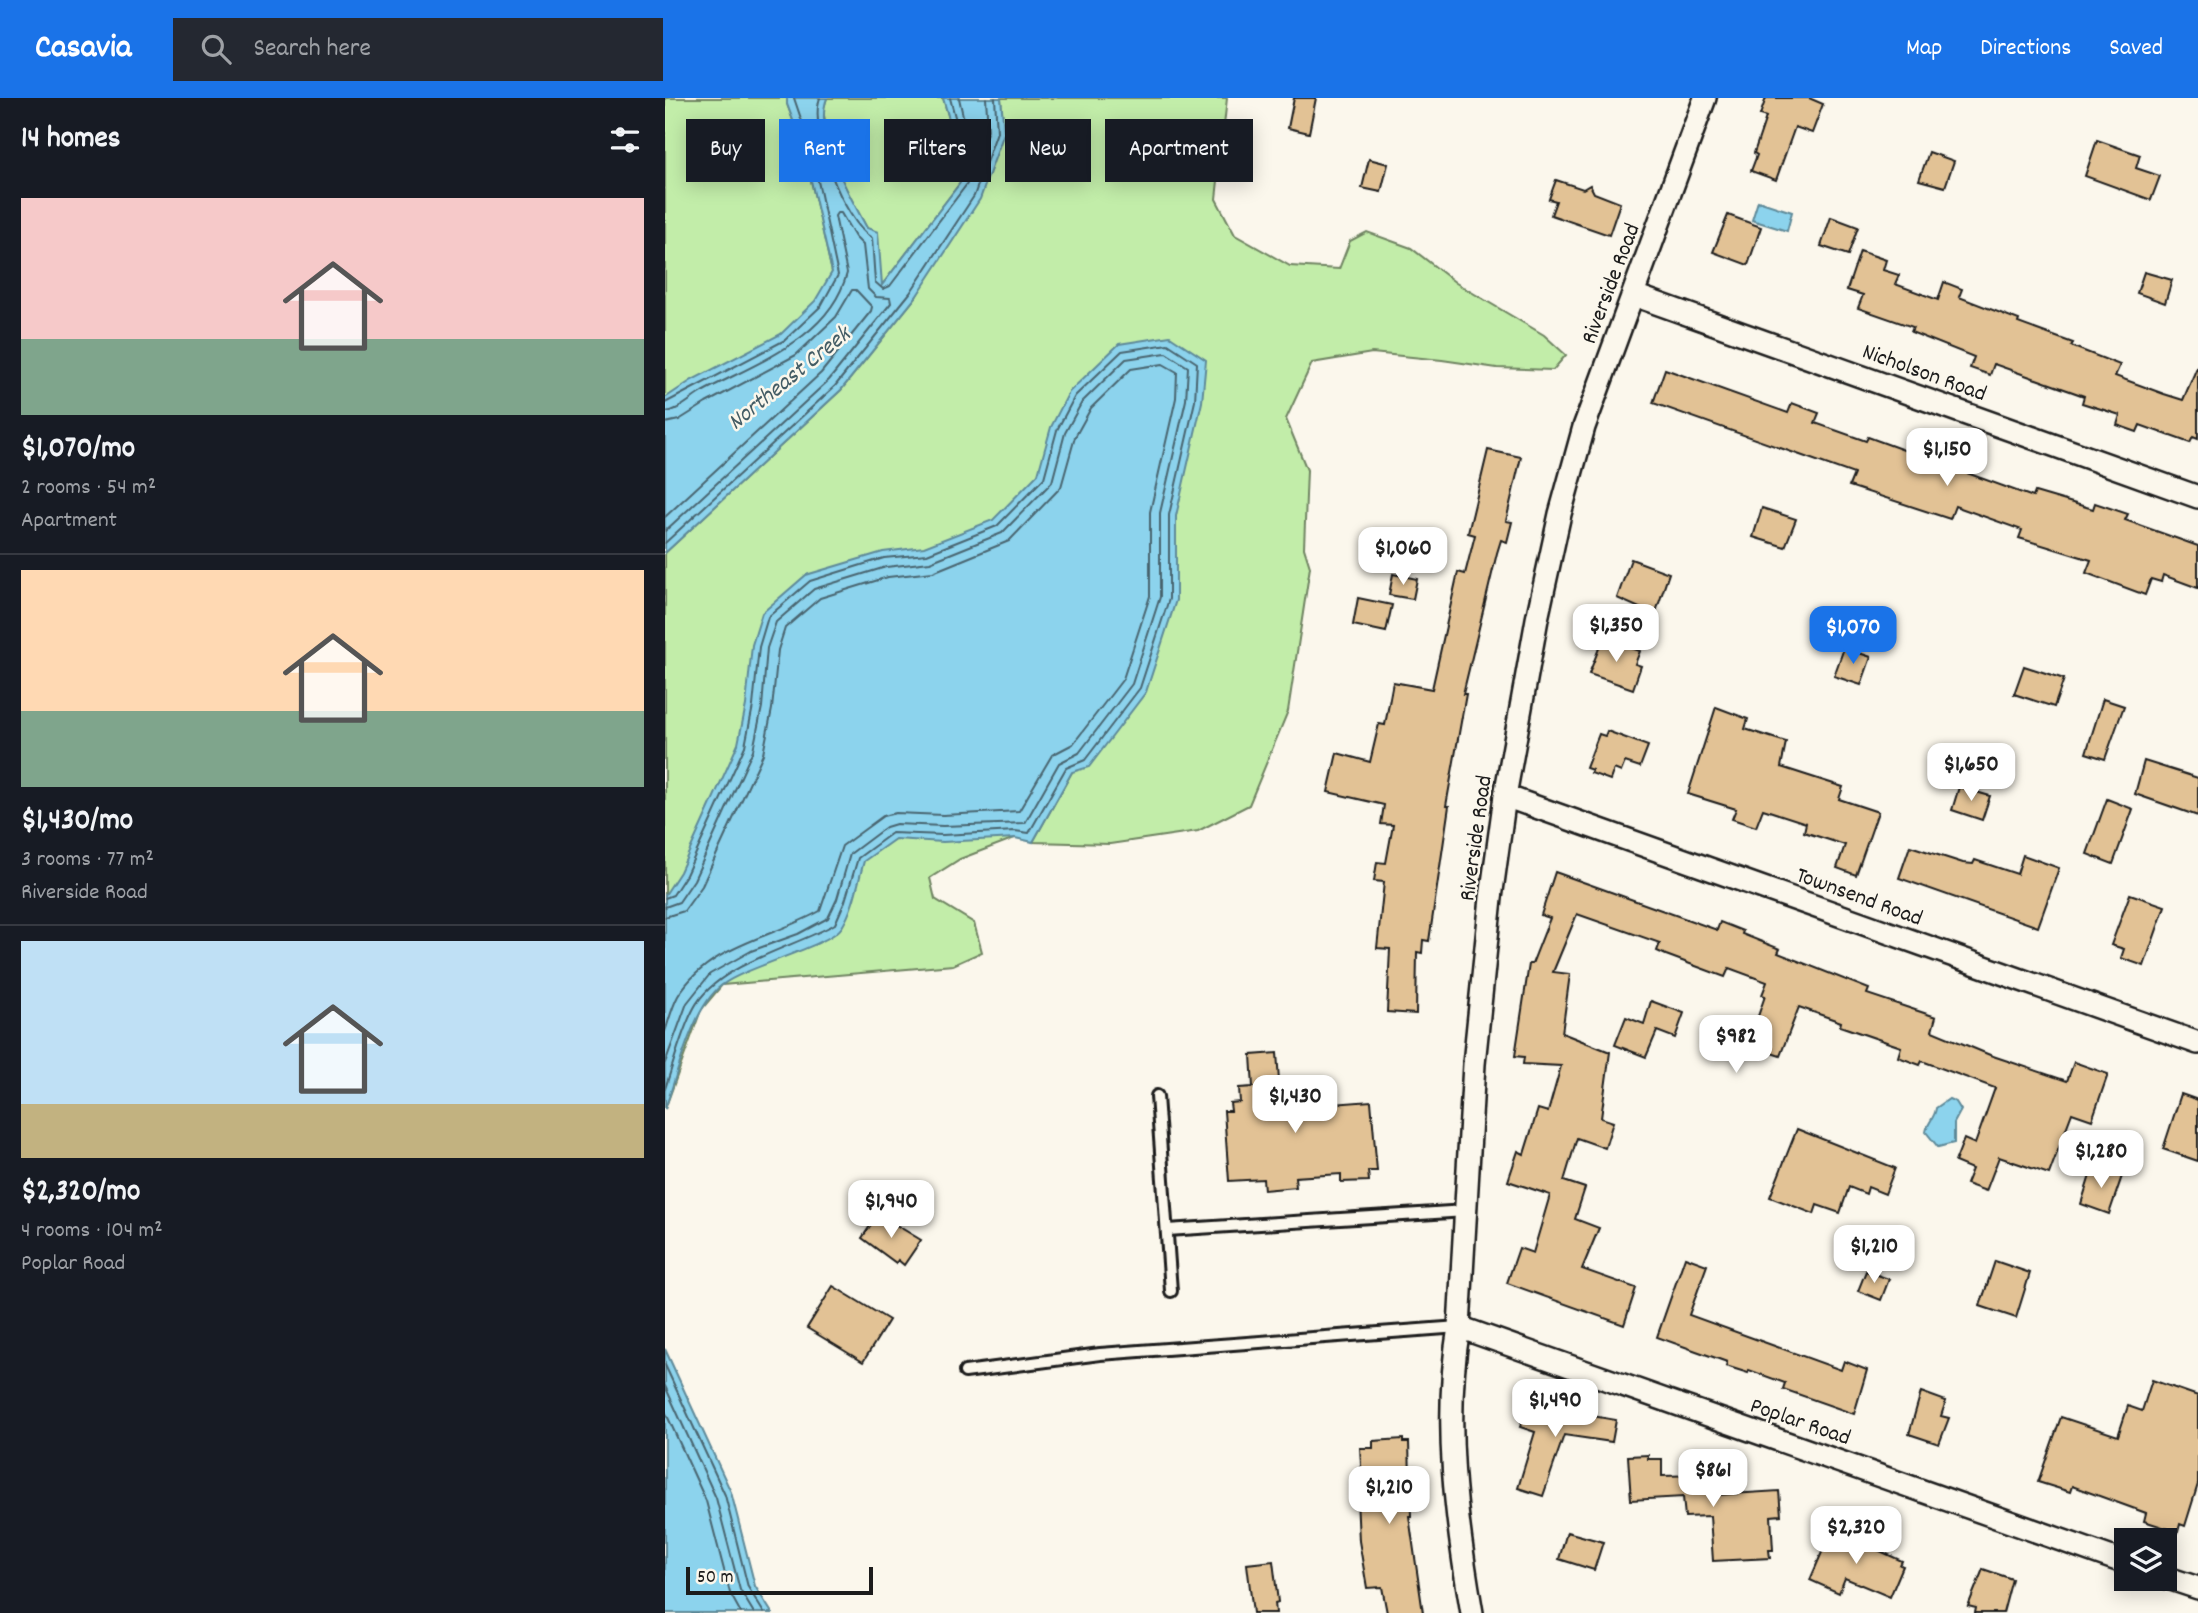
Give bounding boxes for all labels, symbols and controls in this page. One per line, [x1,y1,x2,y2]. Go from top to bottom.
search box [173,18,663,81]
text: Casavia [35,26,131,73]
icon: search [197,30,235,68]
text: Search here [253,31,371,68]
text: Map [1906,32,1942,66]
text: Directions [1980,32,2071,66]
text: Saved [2109,32,2163,66]
text: 14 homes [21,119,120,162]
chip: Buy [686,119,765,182]
chip: Rent [779,119,870,182]
chip: Filters [884,119,991,182]
chip: New [1005,119,1091,182]
chip: Apartment [1105,119,1253,182]
icon: filters [606,121,644,159]
street label: Riverside Road [1574,219,1650,349]
icon: home [270,243,396,369]
water label: Northeast Creek [721,318,860,440]
street label: Nicholson Road [1857,337,1990,412]
pin: $1,150 [1890,428,2004,488]
text: $1,070/mo [21,429,135,472]
text: $1,150 [1922,434,1972,467]
text: 2 rooms · 54 m² [21,472,156,505]
text: Apartment [21,505,117,538]
pin: $1,060 [1346,528,1460,587]
text: $1,060 [1374,533,1432,566]
pin: $1,350 [1559,604,1673,664]
pin: $1,070 [1796,606,1910,666]
text: $1,350 [1589,610,1643,643]
text: $1,070 [1826,612,1880,645]
icon: home [270,615,396,741]
pin: $1,650 [1914,744,2028,803]
text: $1,650 [1943,749,1999,782]
street label: Riverside Road [1452,773,1503,904]
text: $1,430/mo [21,801,133,844]
text: 3 rooms · 77 m² [21,844,154,877]
street label: Townsend Road [1791,860,1927,936]
text: Riverside Road [21,877,148,910]
icon: home [270,986,396,1112]
pin: $982 [1695,1016,1777,1075]
text: $982 [1715,1021,1757,1054]
pin: $1,430 [1238,1076,1352,1135]
text: $1,430 [1268,1081,1322,1114]
pin: $1,280 [2044,1130,2158,1190]
text: $1,280 [2075,1136,2127,1169]
text: $2,320/mo [21,1172,140,1215]
pin: $1,940 [834,1180,948,1240]
text: $1,940 [864,1186,918,1219]
text: 4 rooms · 104 m² [21,1215,163,1248]
pin: $1,210 [1817,1226,1931,1285]
text: $1,210 [1850,1231,1898,1264]
text: Poplar Road [21,1248,125,1281]
pin: $1,490 [1498,1380,1612,1439]
text: $1,490 [1528,1385,1582,1418]
street label: Poplar Road [1745,1391,1855,1456]
pin: $861 [1672,1450,1754,1509]
text: $861 [1694,1455,1732,1488]
pin: $1,210 [1332,1466,1446,1526]
text: $1,210 [1365,1472,1413,1505]
pin: $2,320 [1799,1506,1913,1566]
text: $2,320 [1827,1512,1885,1545]
map controls [2114,1528,2177,1591]
button: layers [2114,1528,2177,1591]
scale bar [686,1564,873,1596]
text: 50 m [697,1565,734,1592]

